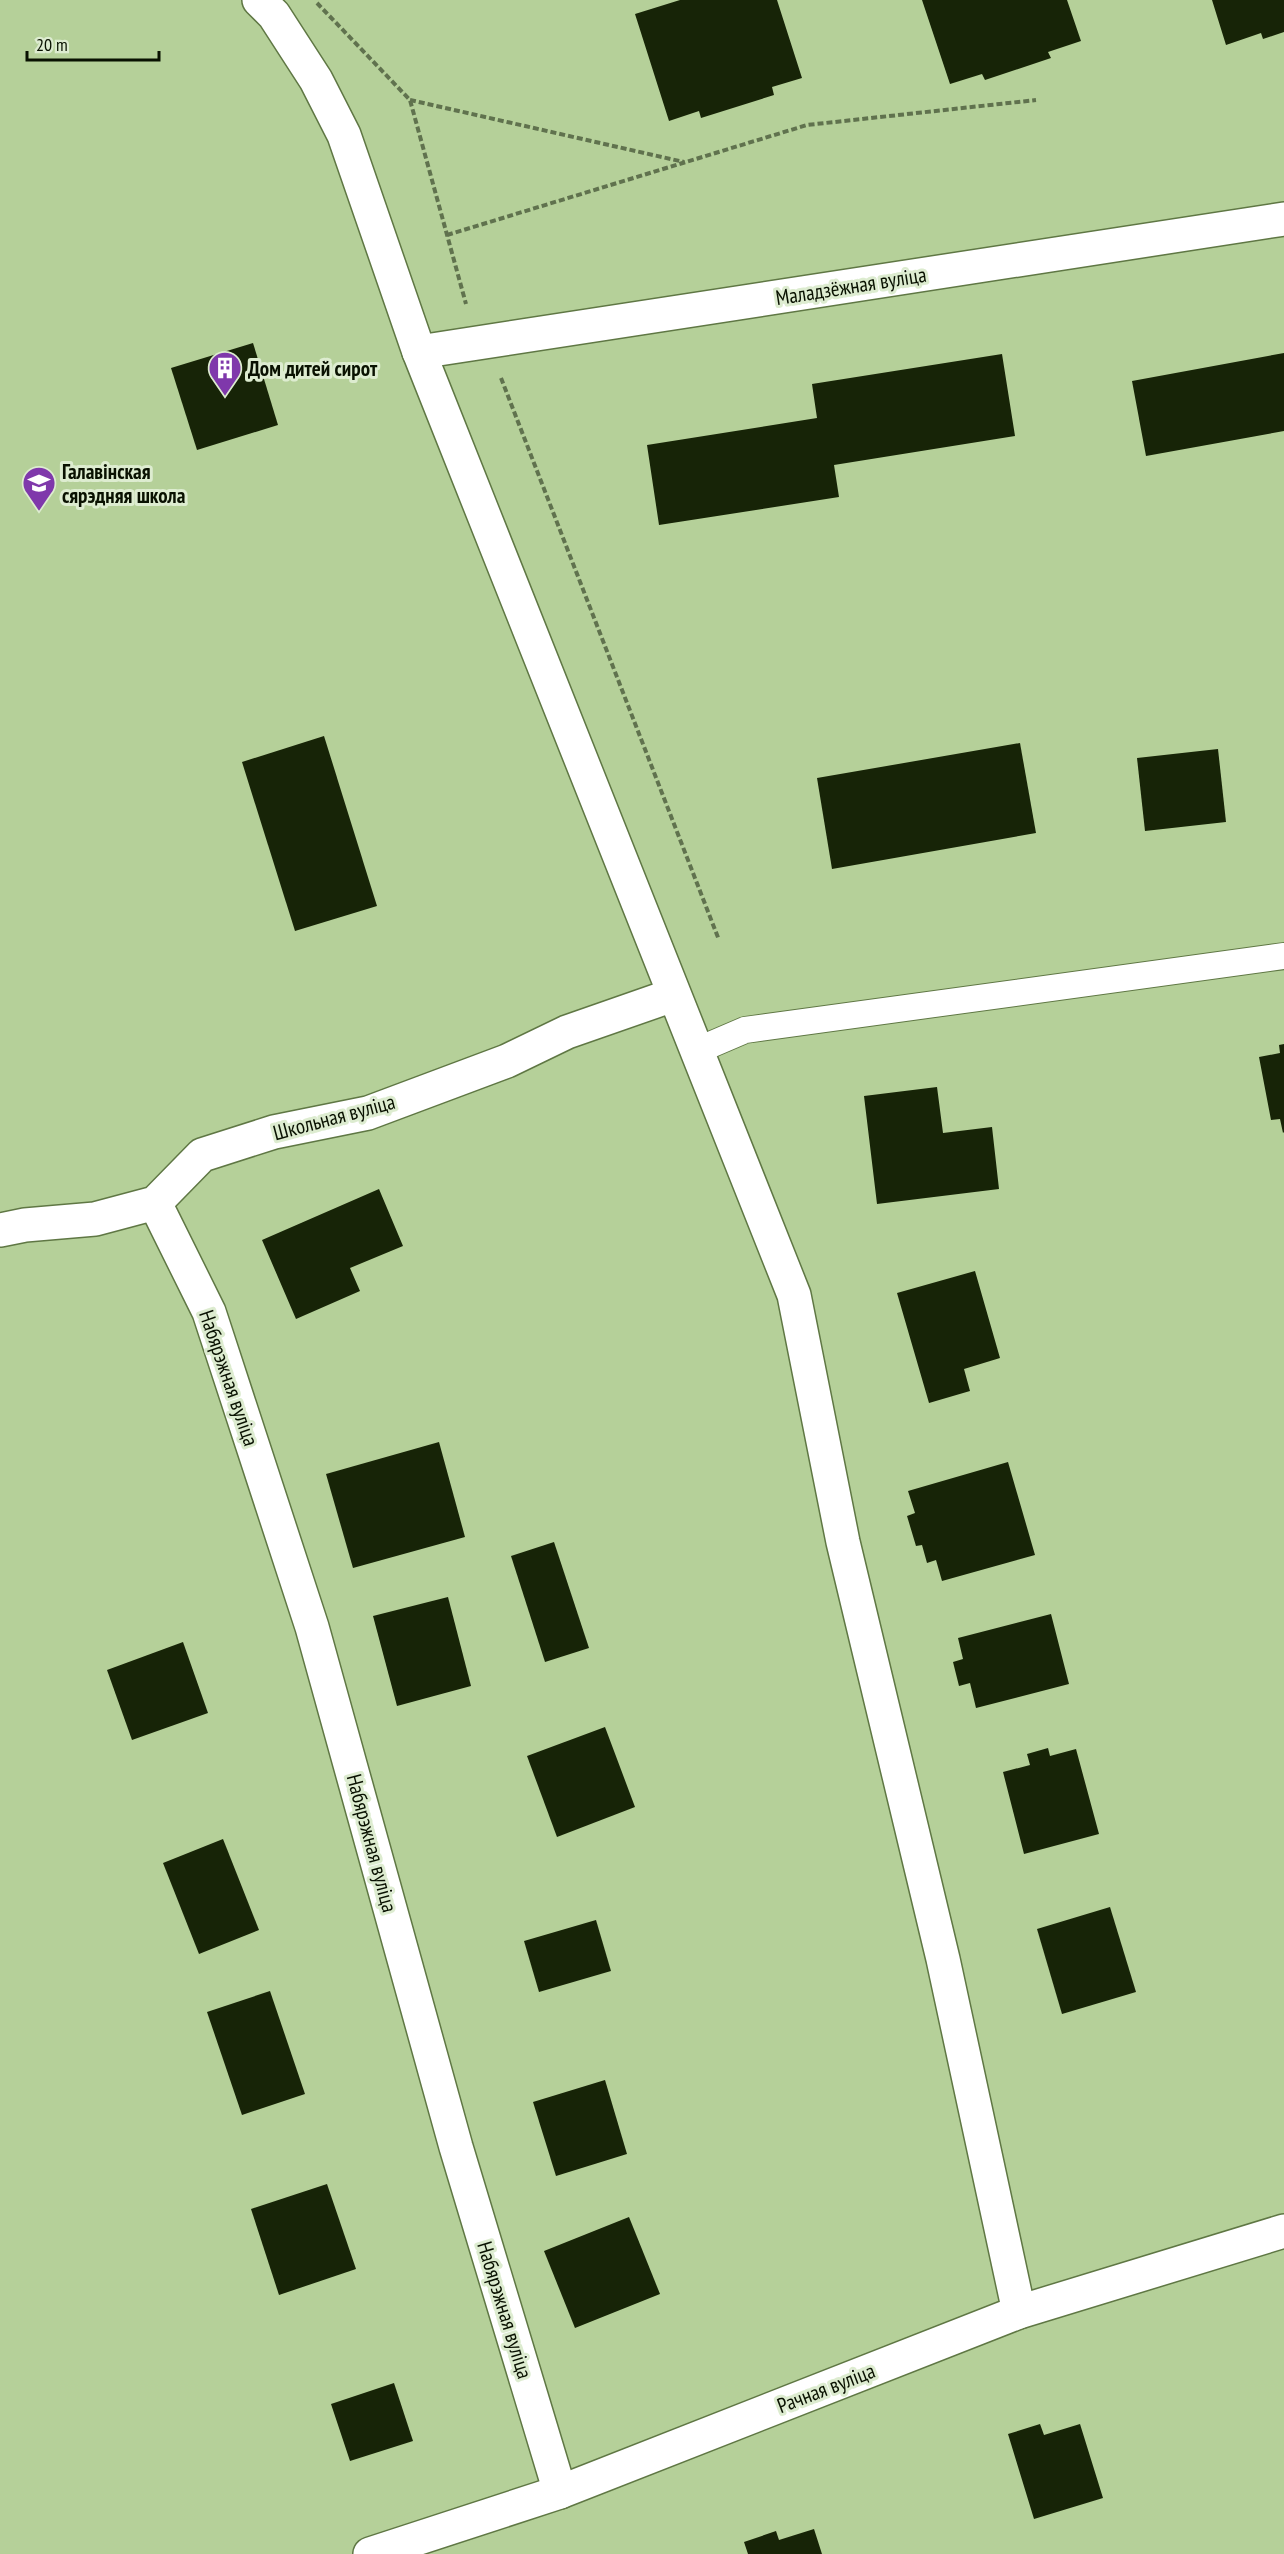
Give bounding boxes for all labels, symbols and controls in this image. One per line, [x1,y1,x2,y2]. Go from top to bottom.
scale bar [27,24,159,62]
text: 20 m [36,33,68,56]
street label: Маладзёжная вуліца [774,261,928,311]
building icon: Дом дитей сирот [207,350,243,397]
place label: Дом дитей сирот [248,355,378,382]
place label: Галавінская сярэдняя школа [62,458,186,509]
school or university icon: Галавінская сярэдняя школа [21,465,57,512]
street label: Школьная вуліца [270,1088,398,1146]
street label: Набярэжная вуліца [193,1306,265,1450]
street label: Набярэжная вуліца [341,1771,403,1915]
street label: Набярэжная вуліца [471,2238,539,2382]
street label: Рачная вуліца [773,2357,879,2419]

